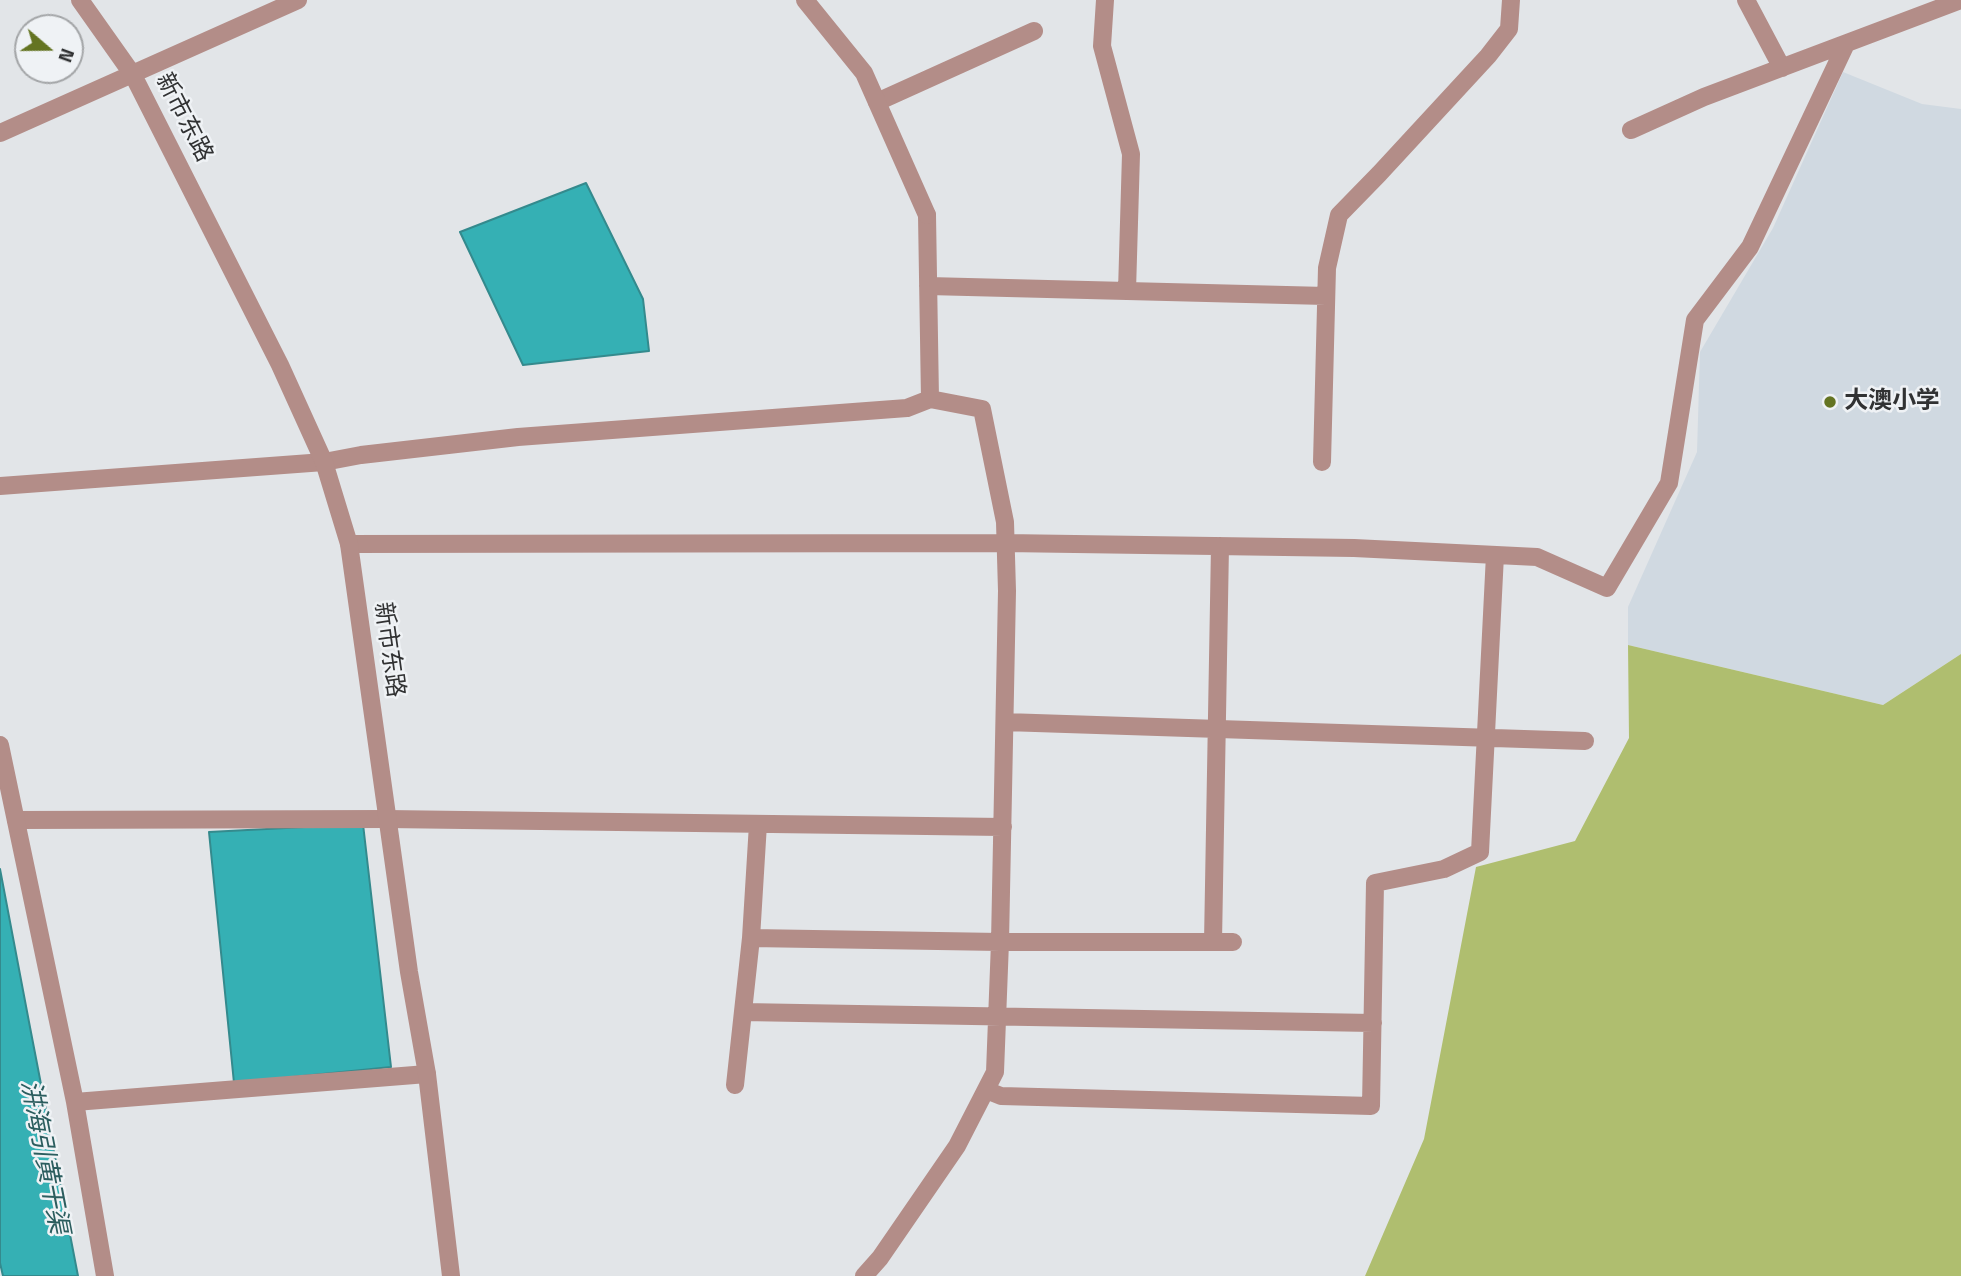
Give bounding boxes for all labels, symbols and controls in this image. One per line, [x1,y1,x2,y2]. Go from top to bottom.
north arrow [14,14,84,84]
text: N [51,45,83,67]
street label: 新市东路 [148,69,218,167]
place label: 大澳小学 [1844,388,1940,416]
marker: 大澳小学 [1822,394,1838,410]
street label: 新市东路 [367,600,409,700]
water label: 汫海引黄干渠 [13,1077,73,1237]

